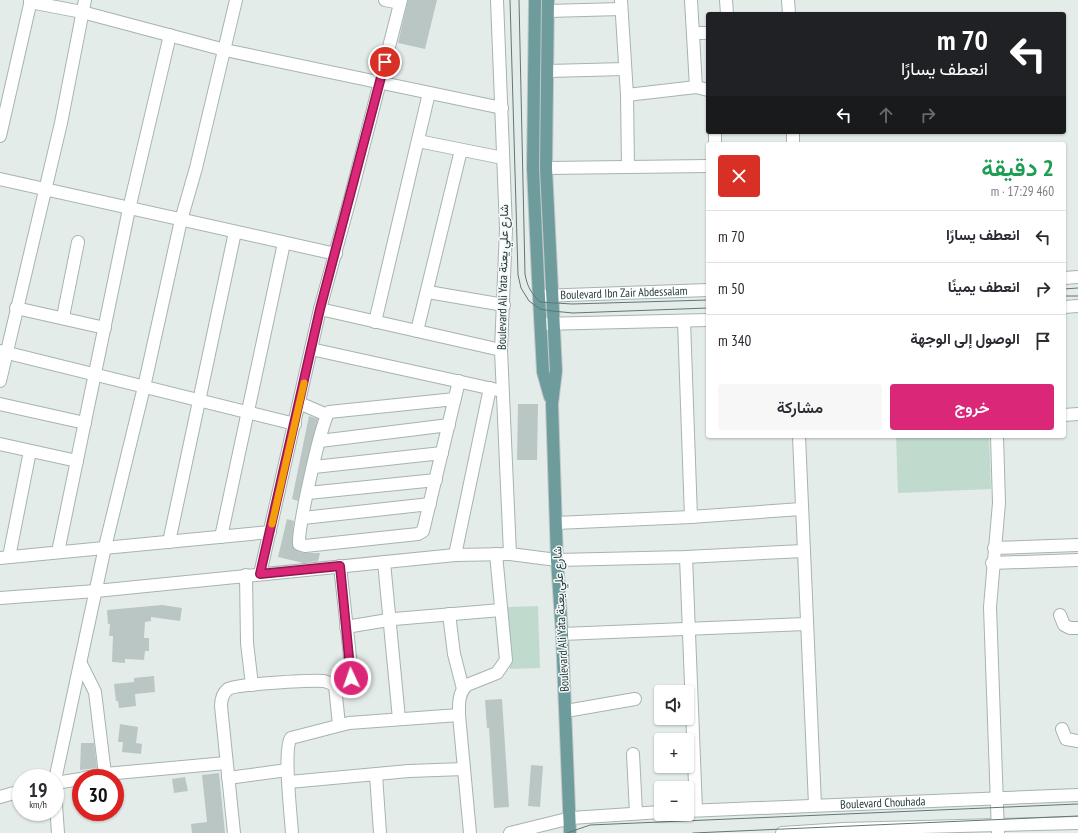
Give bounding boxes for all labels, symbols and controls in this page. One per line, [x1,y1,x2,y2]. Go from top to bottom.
text: 70 m [937,21,988,58]
icon: left [1002,28,1054,80]
pin [368,45,402,79]
icon: arrive [374,51,396,73]
text: انعطف يسارًا [901,57,988,80]
icon: left [833,104,855,126]
icon: ahead [875,104,897,126]
icon: right [917,104,939,126]
text: 2 دقيقة [981,152,1054,183]
button: close [718,155,760,197]
text: 460 m · 17:29 [991,183,1054,200]
street label: Boulevard Ali Yata شارع علي يعتة [494,204,514,350]
text: انعطف يسارًا [946,225,1020,244]
icon: left [1032,226,1054,248]
text: 70 m [718,227,744,246]
text: انعطف يمينًا [948,277,1020,296]
icon: right [1032,278,1054,300]
text: 50 m [718,279,744,298]
street label: Boulevard Ibn Zair Abdessalam [560,283,688,302]
text: الوصول إلى الوجهة [910,329,1020,348]
icon: arrive [1032,330,1054,352]
text: 340 m [718,331,751,350]
button: مشاركة [718,384,882,430]
button: خروج [890,384,1054,430]
street label: Boulevard Ali Yata شارع علي يعتة [549,546,575,692]
position arrow [330,657,372,699]
map controls [654,685,694,821]
button: sound [654,685,694,725]
button: + [654,733,694,773]
speed limit sign: 30 [72,769,124,821]
text: 19 [28,777,48,803]
button: − [654,781,694,821]
street label: Boulevard Chouhada [840,793,926,812]
text: km/h [29,798,47,811]

